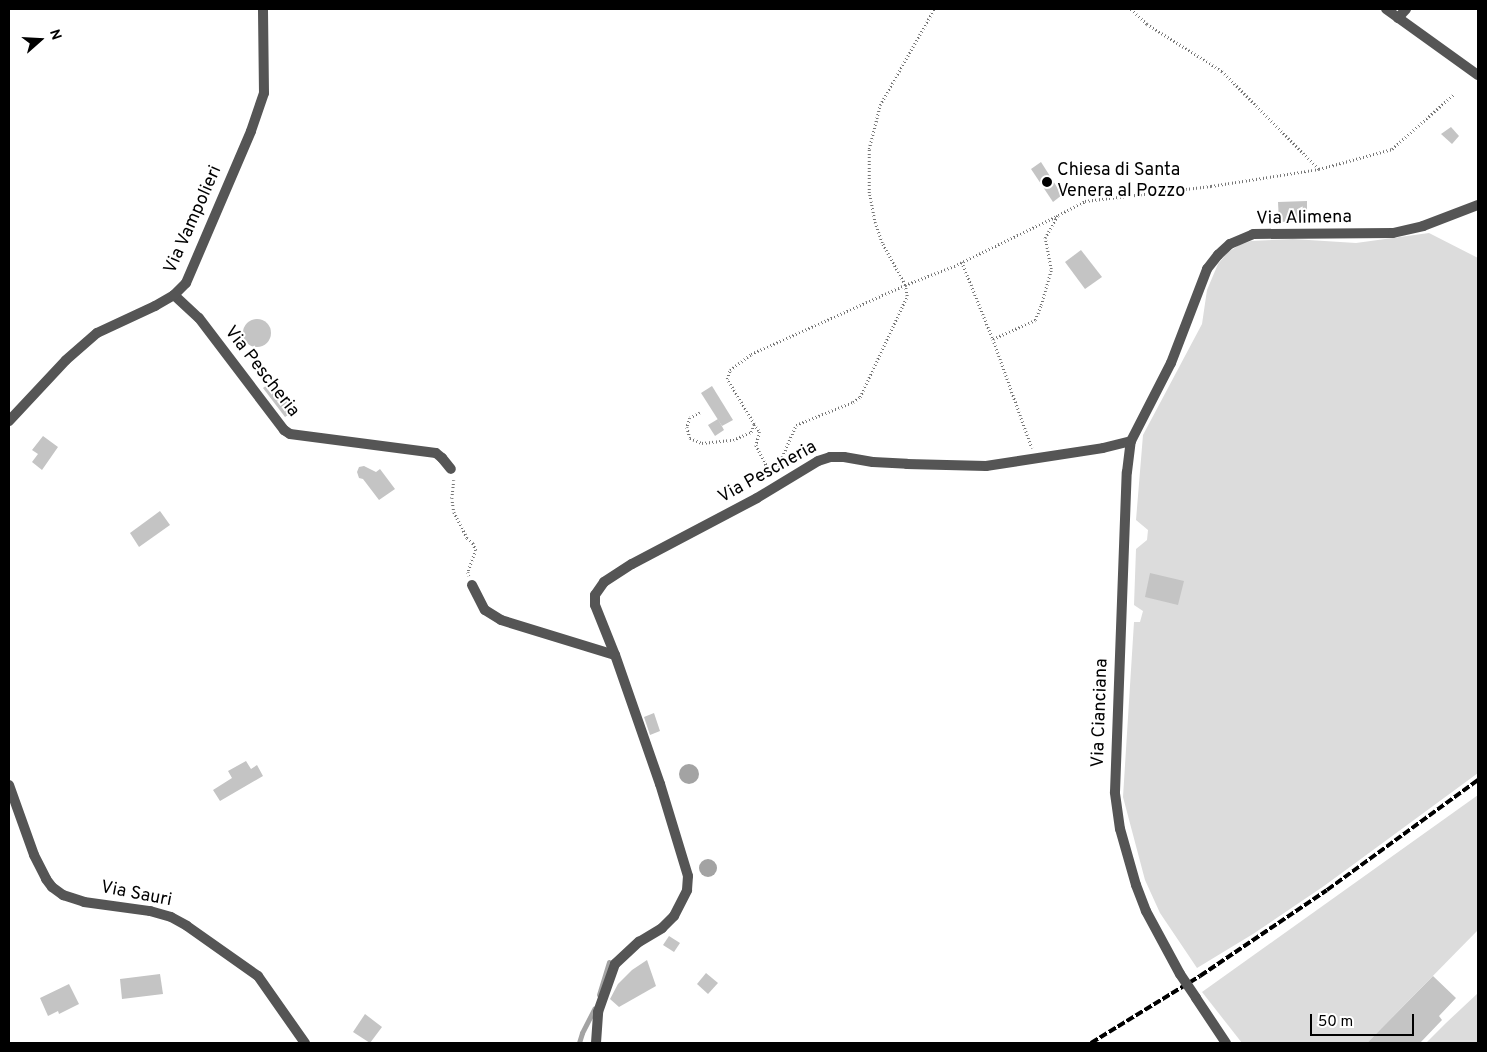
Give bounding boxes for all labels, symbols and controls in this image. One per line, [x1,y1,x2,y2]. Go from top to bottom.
north arrow [15,15,65,65]
text: N [45,27,64,42]
place label: Chiesa di Santa Venera al Pozzo [1057,161,1185,203]
street label: Via Vampolieri [160,162,228,278]
marker: Chiesa di Santa Venera al Pozzo [1041,176,1053,188]
street label: Via Alimena [1256,207,1352,231]
street label: Via Pescheria [219,322,303,422]
street label: Via Pescheria [715,437,821,509]
street label: Via Cianciana [1088,658,1114,768]
street label: Via Sauri [99,878,173,912]
scale bar [1312,1004,1416,1036]
text: 50 m [1318,1013,1353,1032]

